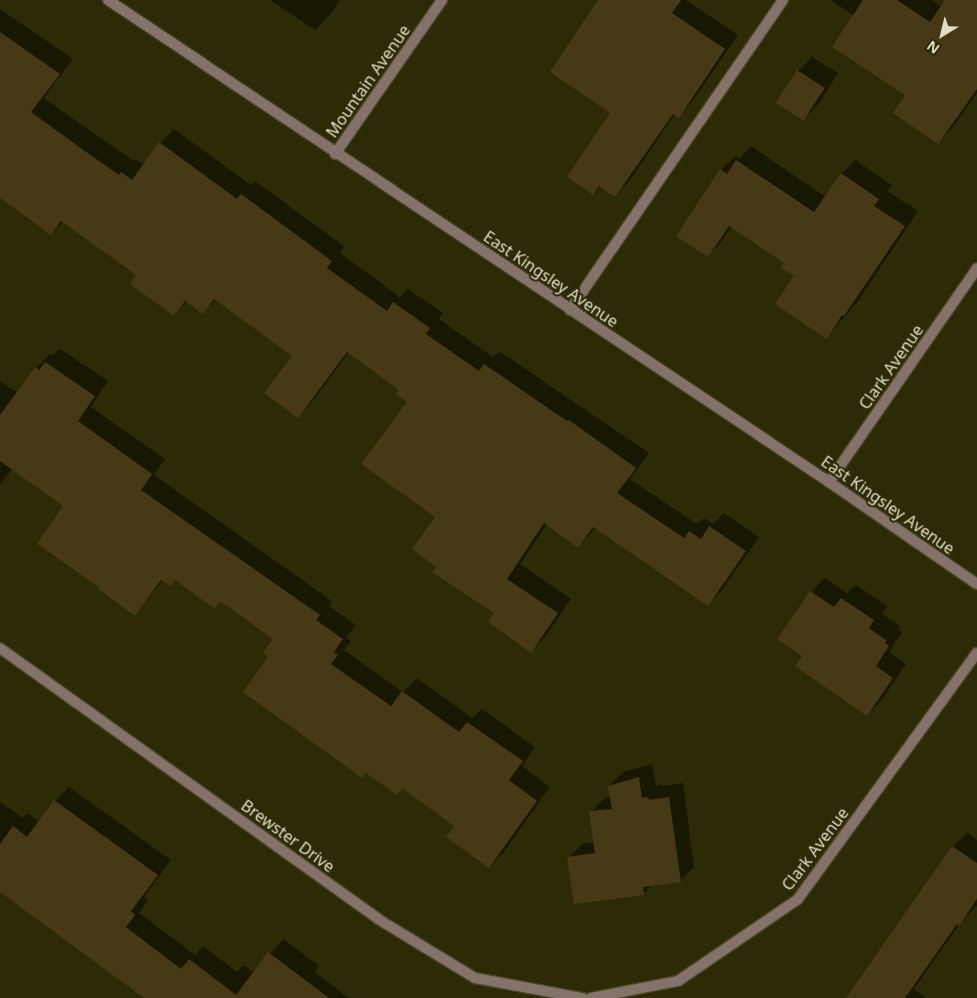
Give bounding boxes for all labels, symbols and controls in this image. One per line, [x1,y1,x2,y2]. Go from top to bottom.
north arrow [917,10,967,60]
street label: Mountain Avenue [322,21,414,141]
text: N [923,37,943,59]
street label: East Kingsley Avenue [480,227,622,331]
street label: Clark Avenue [855,321,927,413]
street label: East Kingsley Avenue [818,452,958,558]
street label: Brewster Drive [238,796,338,876]
street label: Clark Avenue [778,804,852,894]

